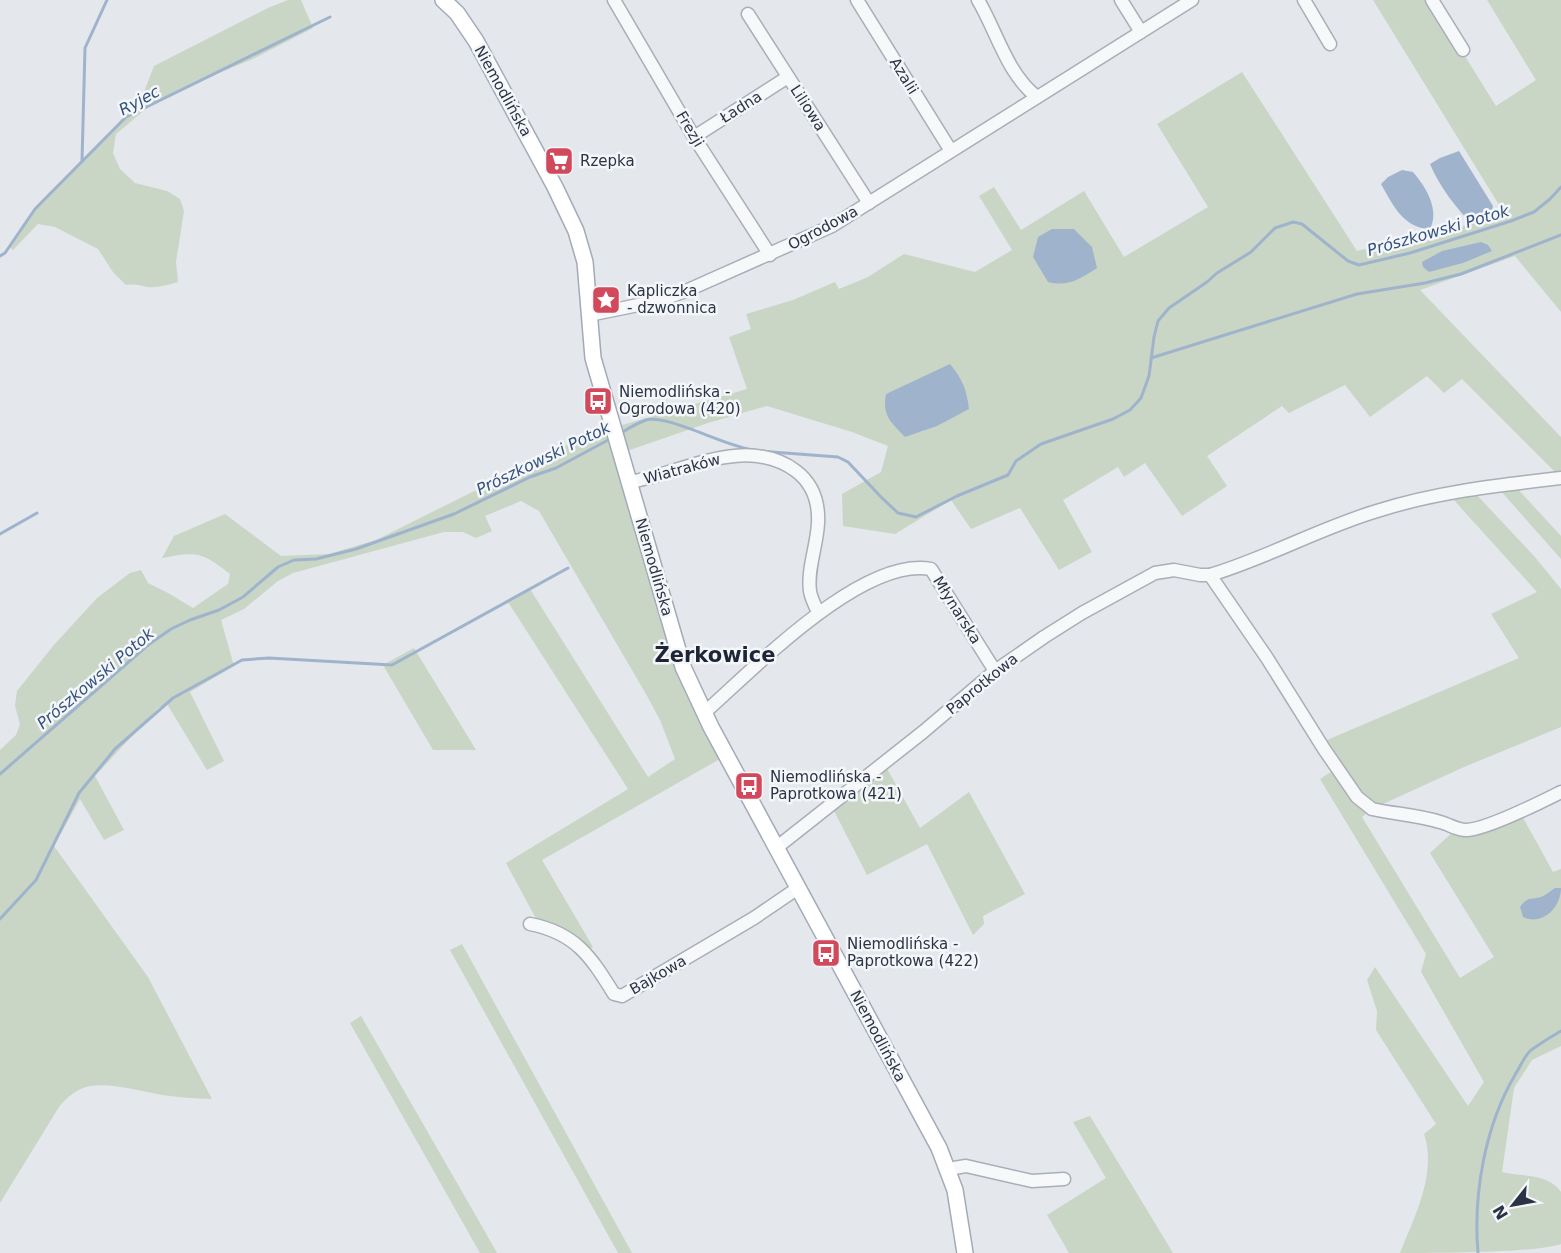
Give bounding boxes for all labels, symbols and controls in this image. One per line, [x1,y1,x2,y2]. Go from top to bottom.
street label: Niemodlińska [471,42,535,140]
street label: Azalii [886,54,922,98]
water label: Ryjec [116,81,163,119]
street label: Liliowa [786,82,830,134]
street label: Ładna [716,87,765,127]
street label: Frezji [672,108,708,150]
supermarket icon: Rzepka [543,145,575,177]
place label: Rzepka [580,152,635,170]
water label: Prószkowski Potok [1365,201,1512,260]
street label: Ogrodowa [785,202,861,254]
place label: Kapliczka - dzwonnica [627,282,717,317]
place icon: Kapliczka - dzwonnica [590,284,622,316]
place label: Niemodlińska - Ogrodowa (420) [619,383,741,418]
bus stop icon: Niemodlińska - Ogrodowa (420) [582,385,614,417]
water label: Prószkowski Potok [473,417,614,499]
street label: Wiatraków [642,450,722,488]
street label: Niemodlińska [631,516,677,618]
street label: Młynarska [929,573,985,647]
water label: Prószkowski Potok [33,623,158,733]
district label: Żerkowice [655,642,775,667]
street label: Paprotkowa [943,650,1021,718]
place label: Niemodlińska - Paprotkowa (421) [770,768,902,803]
bus stop icon: Niemodlińska - Paprotkowa (421) [733,770,765,802]
place label: Niemodlińska - Paprotkowa (422) [847,935,979,970]
bus stop icon: Niemodlińska - Paprotkowa (422) [810,937,842,969]
street label: Bajkowa [626,952,690,998]
street label: Niemodlińska [846,987,910,1085]
north arrow [1483,1175,1543,1235]
text: N [1489,1202,1512,1223]

